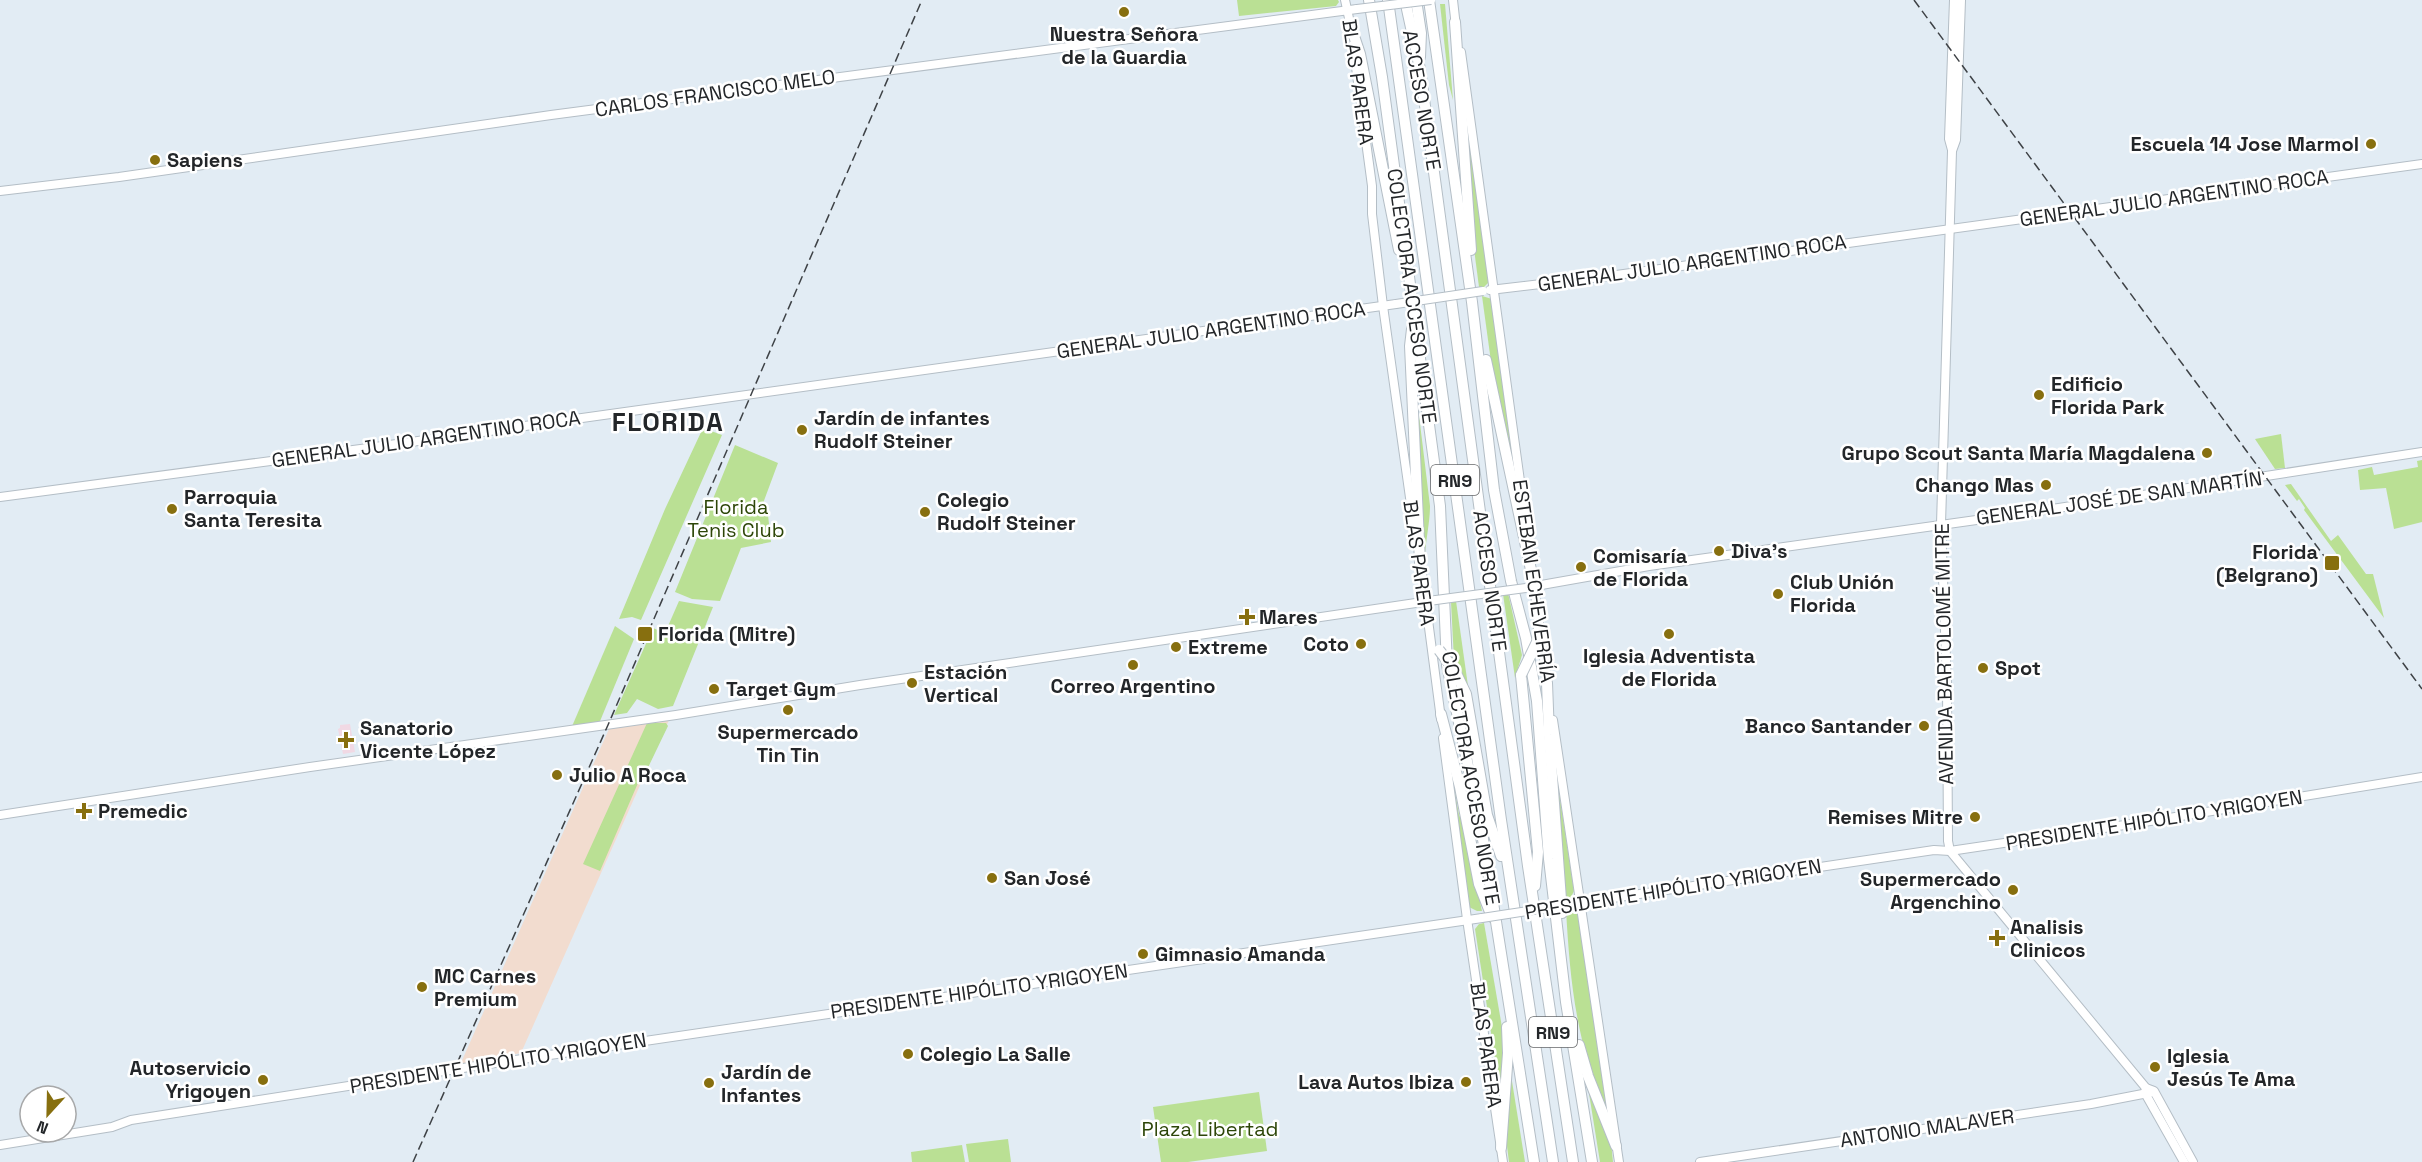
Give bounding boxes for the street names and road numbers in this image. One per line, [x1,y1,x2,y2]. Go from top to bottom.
street label: BLAS PARERA [1336,17,1380,147]
street label: ACCESO NORTE [1397,28,1447,172]
street label: CARLOS FRANCISCO MELO [593,63,837,123]
street label: GENERAL JULIO ARGENTINO ROCA [2018,163,2331,233]
street label: COLECTORA ACCESO NORTE [1381,167,1443,425]
street label: GENERAL JULIO ARGENTINO ROCA [1536,228,1849,298]
street label: GENERAL JULIO ARGENTINO ROCA [1055,295,1368,365]
street label: GENERAL JULIO ARGENTINO ROCA [270,404,583,474]
road number: RN9 [1431,465,1479,495]
street label: GENERAL JOSÉ DE SAN MARTÍN [1974,465,2264,531]
street label: ESTEBAN ECHEVERRÍA [1507,478,1561,685]
street label: BLAS PARERA [1397,498,1441,628]
street label: ACCESO NORTE [1467,509,1513,653]
street label: AVENIDA BARTOLOMÉ MITRE [1929,523,1959,785]
street label: COLECTORA ACCESO NORTE [1436,649,1506,907]
street label: PRESIDENTE HIPÓLITO YRIGOYEN [2004,784,2304,856]
street label: PRESIDENTE HIPÓLITO YRIGOYEN [1523,853,1823,925]
street label: PRESIDENTE HIPÓLITO YRIGOYEN [829,957,1129,1025]
street label: BLAS PARERA [1464,980,1508,1110]
road number: RN9 [1529,1017,1577,1047]
street label: PRESIDENTE HIPÓLITO YRIGOYEN [348,1027,648,1099]
street label: ANTONIO MALAVER [1838,1103,2016,1153]

